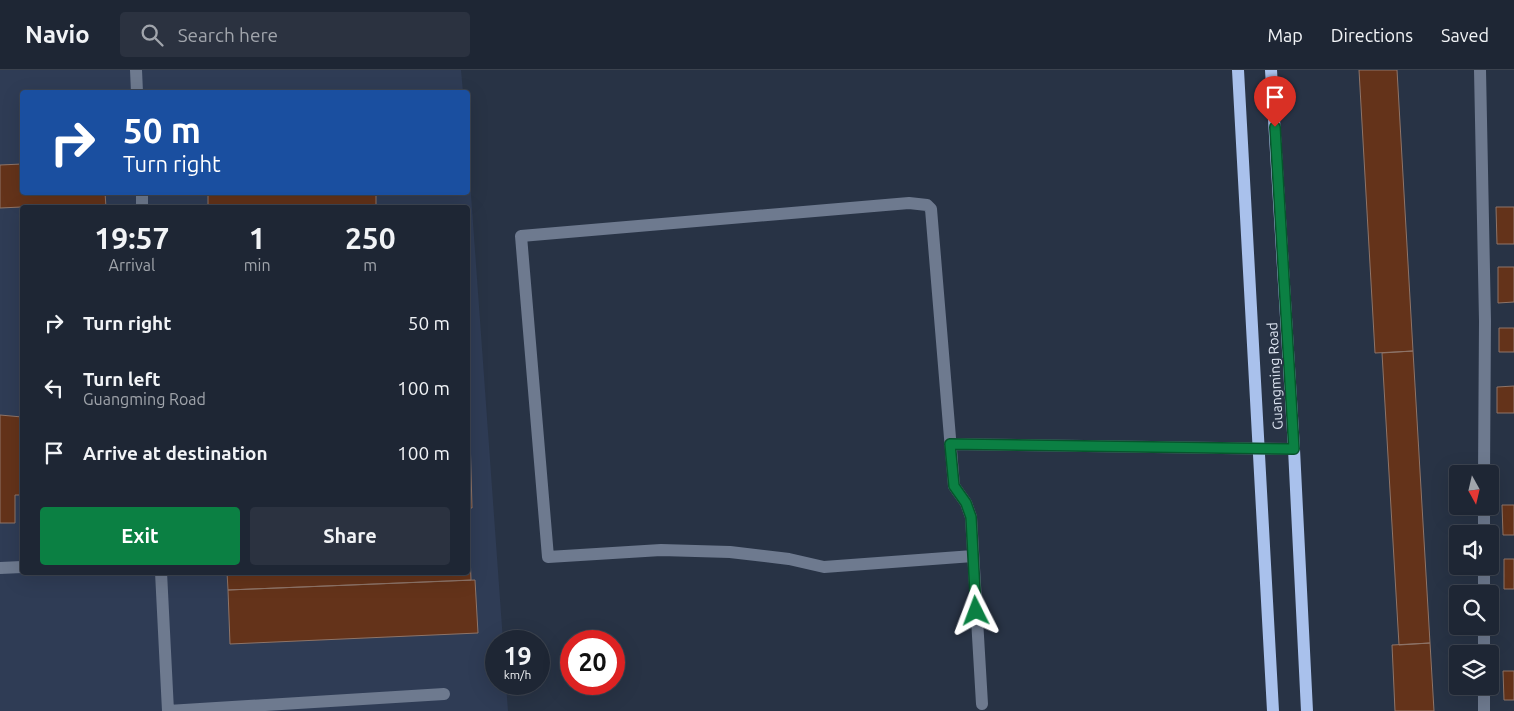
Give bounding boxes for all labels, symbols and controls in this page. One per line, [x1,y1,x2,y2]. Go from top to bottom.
search box [120,12,470,57]
text: Navio [25,21,90,48]
icon: search [138,21,166,49]
text: Search here [178,24,278,46]
text: Map [1267,25,1303,45]
text: Directions [1331,25,1413,45]
text: Saved [1441,25,1489,45]
pin [1254,76,1296,127]
icon: arrive [1261,83,1289,111]
icon: right [40,110,105,175]
text: 50 m [123,110,201,150]
text: Turn right [123,151,221,176]
text: 19:57 [94,221,169,255]
text: 1 [249,221,266,255]
text: 250 [345,221,396,255]
text: Arrival [109,256,155,274]
text: min [244,256,271,274]
text: m [363,256,377,274]
icon: right [40,309,68,337]
text: Turn right [83,312,171,334]
text: 50 m [408,312,450,334]
street label: Guangming Road [1264,322,1286,430]
text: Turn left [83,368,161,390]
icon: left [40,374,68,402]
text: 100 m [397,377,450,399]
text: Guangming Road [83,390,206,408]
icon: arrive [40,439,68,467]
text: Arrive at destination [83,442,268,464]
text: 100 m [397,442,450,464]
north arrow [1449,465,1499,515]
map controls [1449,465,1499,695]
button: Exit [40,507,240,565]
button: Share [250,507,450,565]
button: sound [1449,525,1499,575]
position arrow [949,584,1001,636]
button: search [1449,585,1499,635]
speed limit sign: 20 [560,630,625,695]
text: 19 [503,642,532,670]
button: layers [1449,645,1499,695]
text: km/h [504,668,531,681]

